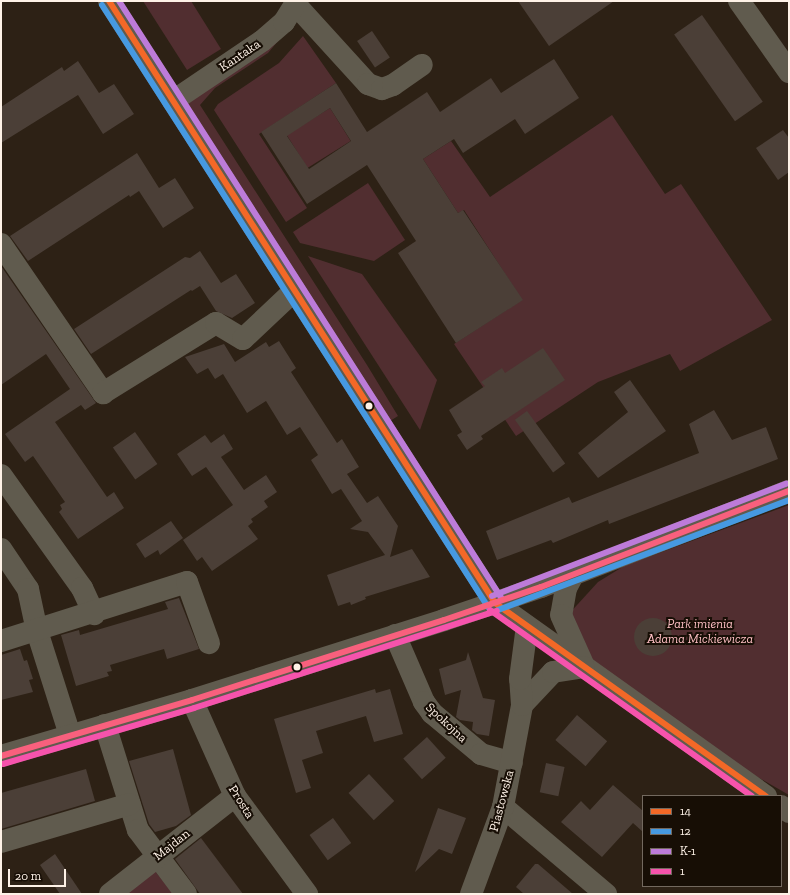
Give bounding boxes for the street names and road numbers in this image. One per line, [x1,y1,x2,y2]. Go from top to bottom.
street label: Kantaka [216,37,264,75]
street label: Spokojna [422,700,470,746]
street label: Piastowska [486,769,518,833]
street label: Prosta [225,782,257,822]
street label: Majdan [151,826,193,864]

